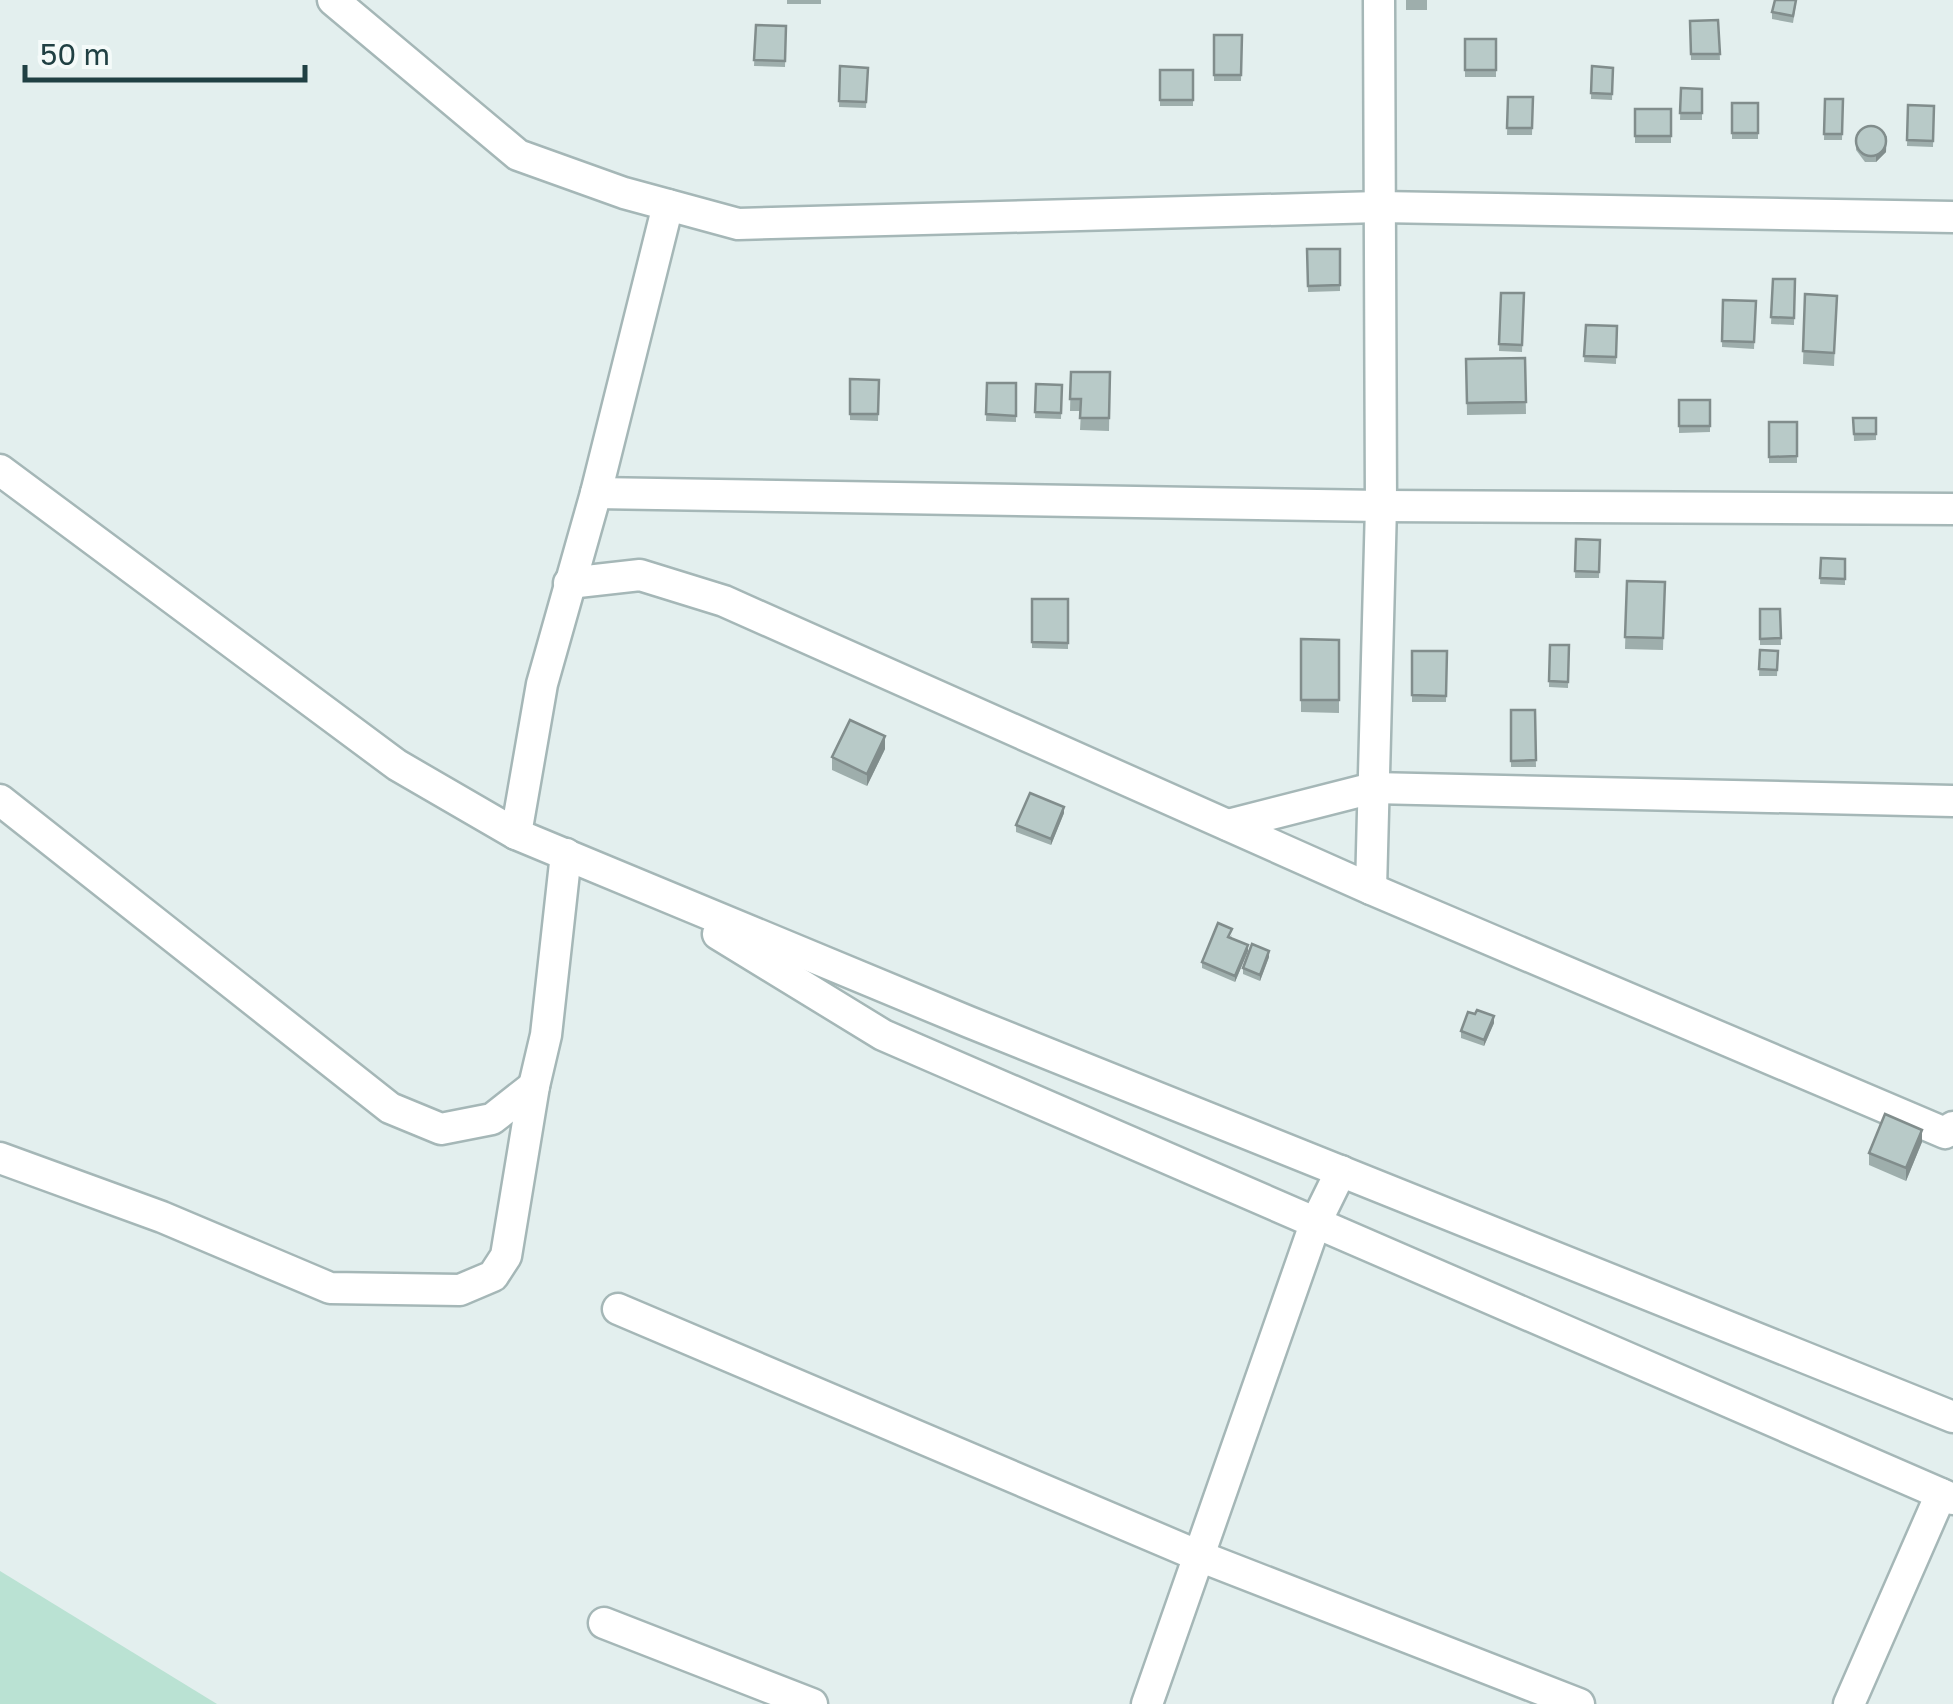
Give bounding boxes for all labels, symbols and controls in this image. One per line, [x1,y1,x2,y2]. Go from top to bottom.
scale bar [25,20,305,82]
text: 50 m [40,36,110,72]

